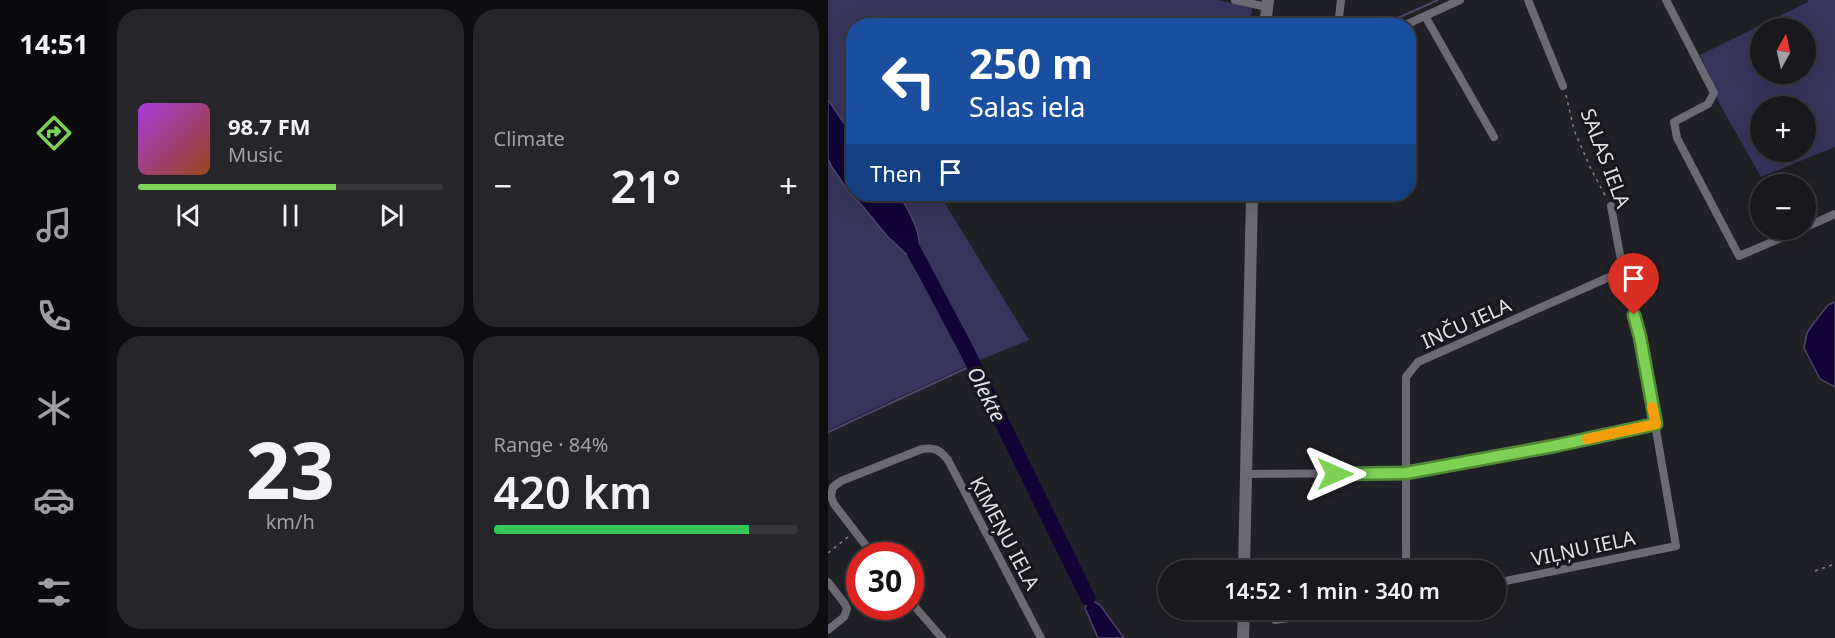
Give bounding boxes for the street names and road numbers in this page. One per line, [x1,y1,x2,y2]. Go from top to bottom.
street label: SALAS IELA [1575,104,1637,212]
street label: INČU IELA [1417,291,1515,355]
street label: ĶIMEŅU IELA [964,472,1046,595]
street label: VIĻŅU IELA [1529,524,1638,572]

